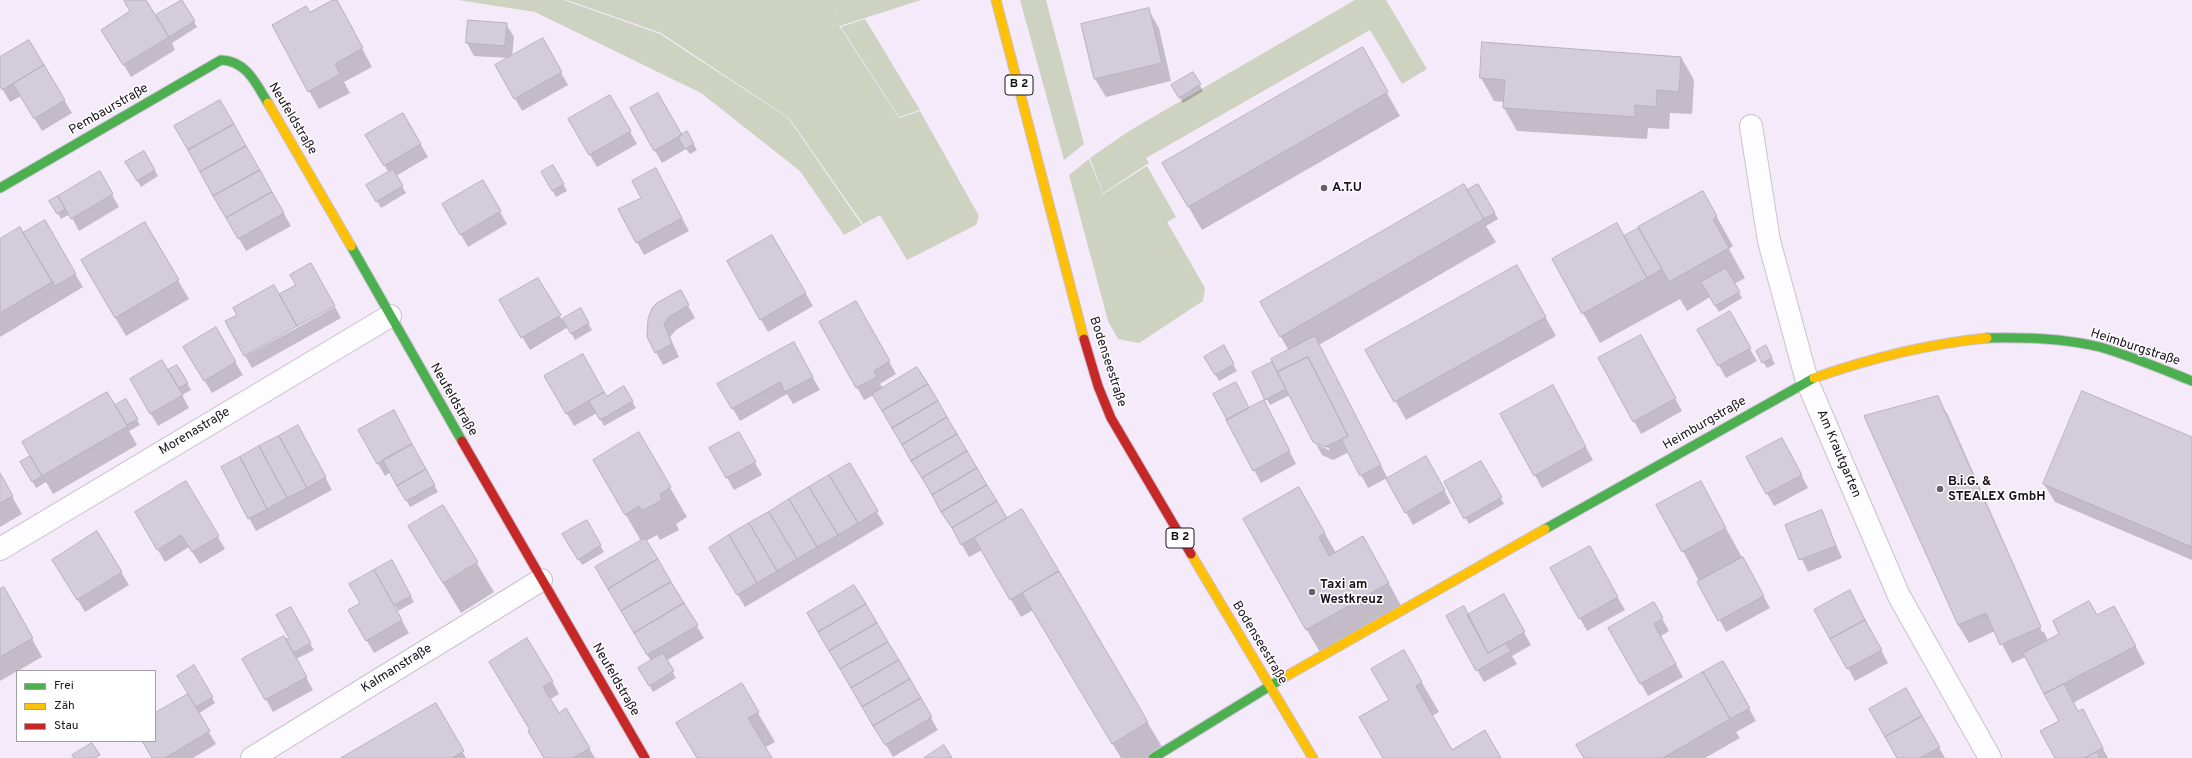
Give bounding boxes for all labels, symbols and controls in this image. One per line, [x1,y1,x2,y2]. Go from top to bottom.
road number: B 2 [1005,75,1033,95]
street label: Neufeldstraße [264,80,320,158]
street label: Pembaurstraße [66,81,152,139]
place label: A.T.U [1332,180,1362,196]
marker: A.T.U [1319,183,1329,193]
street label: Bodenseestraße [1085,315,1129,409]
street label: Heimburgstraße [2088,326,2182,370]
street label: Neufeldstraße [426,361,480,439]
street label: Heimburgstraße [1661,394,1749,454]
street label: Morenastraße [157,405,233,459]
street label: Am Krautgarten [1812,408,1864,500]
place label: B.i.G. & STEALEX GmbH [1948,474,2046,505]
marker: B.i.G. & STEALEX GmbH [1935,484,1945,494]
road number: B 2 [1166,528,1194,548]
place label: Taxi am Westkreuz [1320,577,1383,608]
marker: Taxi am Westkreuz [1307,587,1317,597]
street label: Bodenseestraße [1228,599,1290,687]
street label: Kalmanstraße [359,641,435,697]
street label: Neufeldstraße [588,641,642,719]
legend [16,670,156,742]
text: Frei [54,678,74,694]
text: Zäh [54,698,75,714]
text: Stau [54,718,79,734]

